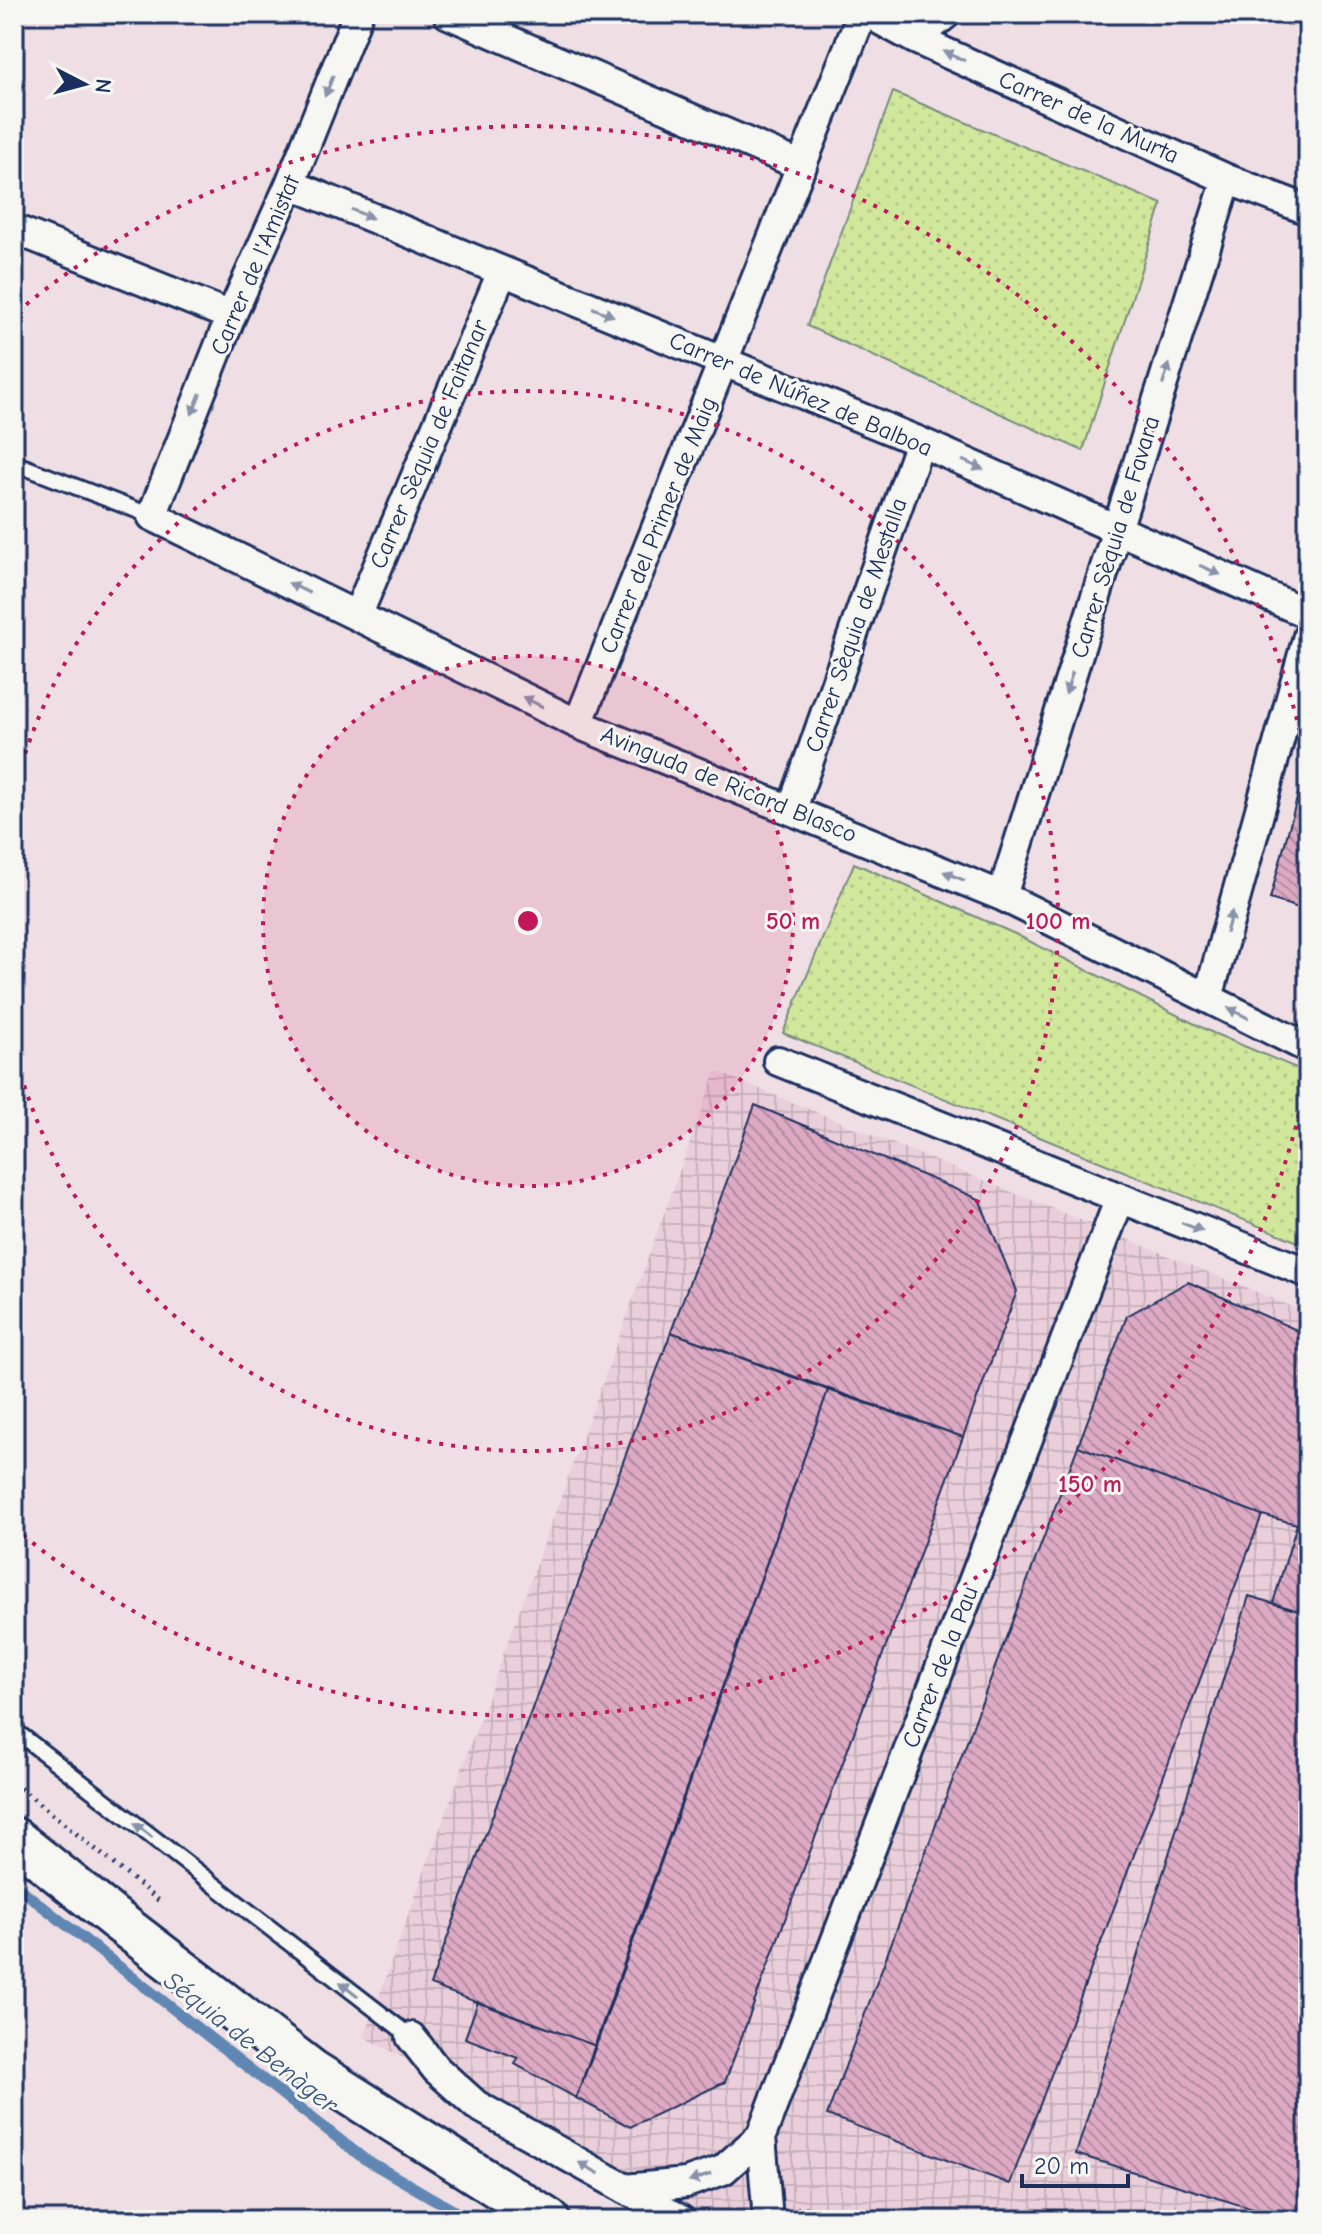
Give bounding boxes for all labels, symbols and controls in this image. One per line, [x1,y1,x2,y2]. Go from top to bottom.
north arrow [44,44,124,124]
one-way arrow [942,50,966,63]
street label: Carrer de la Murta [995,65,1183,169]
one-way arrow [322,74,335,98]
text: N [89,77,117,94]
street label: Carrer de l'Amistat [204,170,306,359]
one-way arrow [350,208,374,221]
one-way arrow [591,306,615,319]
street label: Carrer Sèquia de Faitanar [364,315,494,573]
street label: Carrer de Núñez de Balboa [665,326,937,462]
one-way arrow [1160,362,1173,386]
one-way arrow [189,392,202,416]
street label: Carrer del Primer de Maig [594,392,722,658]
street label: Carrer Sèquia de Favara [1065,412,1165,662]
one-way arrow [961,459,984,472]
street label: Carrer Sèquia de Mestalla [799,494,913,756]
one-way arrow [1199,563,1222,577]
one-way arrow [287,581,310,595]
one-way arrow [1062,672,1075,696]
one-way arrow [521,695,544,709]
street label: Avinguda de Ricard Blasco [597,720,861,848]
one-way arrow [942,869,966,882]
centre of rings [514,907,542,935]
text: 50 m [766,907,820,935]
text: 100 m [1026,907,1090,935]
one-way arrow [1223,910,1235,935]
one-way arrow [1227,1006,1250,1020]
one-way arrow [1180,1221,1204,1234]
text: 150 m [1058,1470,1122,1498]
street label: Carrer de la Pau [896,1582,984,1752]
one-way arrow [133,1822,153,1838]
water label: Séquia de Benàger [158,1966,344,2121]
one-way arrow [339,1981,359,1998]
scale bar [1022,2138,1128,2188]
text: 20 m [1034,2152,1089,2180]
one-way arrow [577,2162,600,2175]
one-way arrow [687,2173,711,2185]

